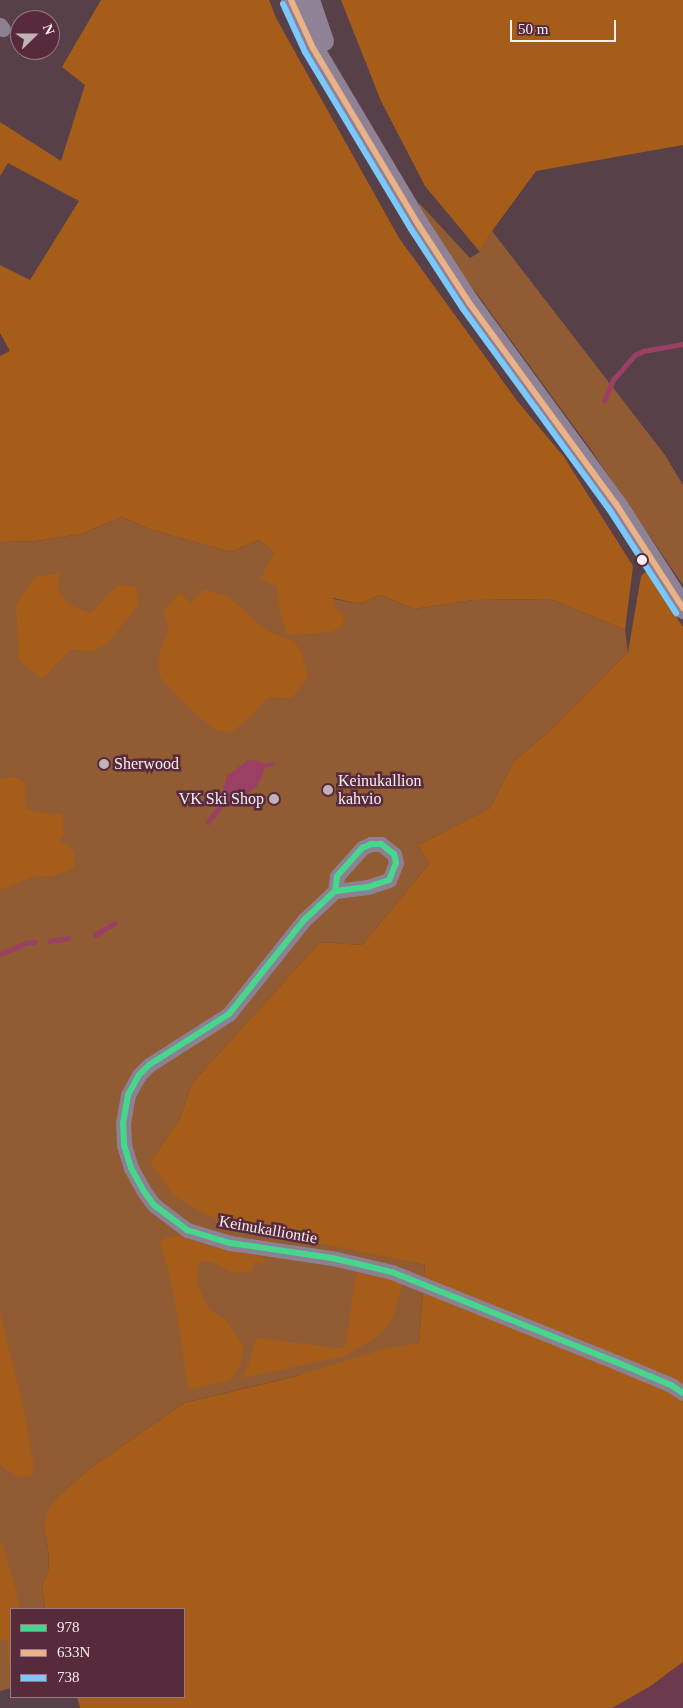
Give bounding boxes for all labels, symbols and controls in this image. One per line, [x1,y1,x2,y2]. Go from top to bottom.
north arrow [10,10,60,60]
scale bar [513,10,619,42]
text: 50 m [518,21,548,37]
text: N [40,22,57,37]
unlabelled marker [637,555,647,565]
place label: Sherwood [114,754,179,774]
marker: Sherwood [98,758,110,770]
place label: Keinukallion kahvio [338,771,422,809]
marker: Keinukallion kahvio [322,784,334,796]
place label: VK Ski Shop [179,789,264,809]
marker: VK Ski Shop [268,793,280,805]
street label: Keinukalliontie [217,1212,319,1248]
legend [10,1608,185,1698]
text: 978 [57,1619,80,1635]
text: 633N [57,1644,90,1660]
text: 738 [57,1669,80,1685]

